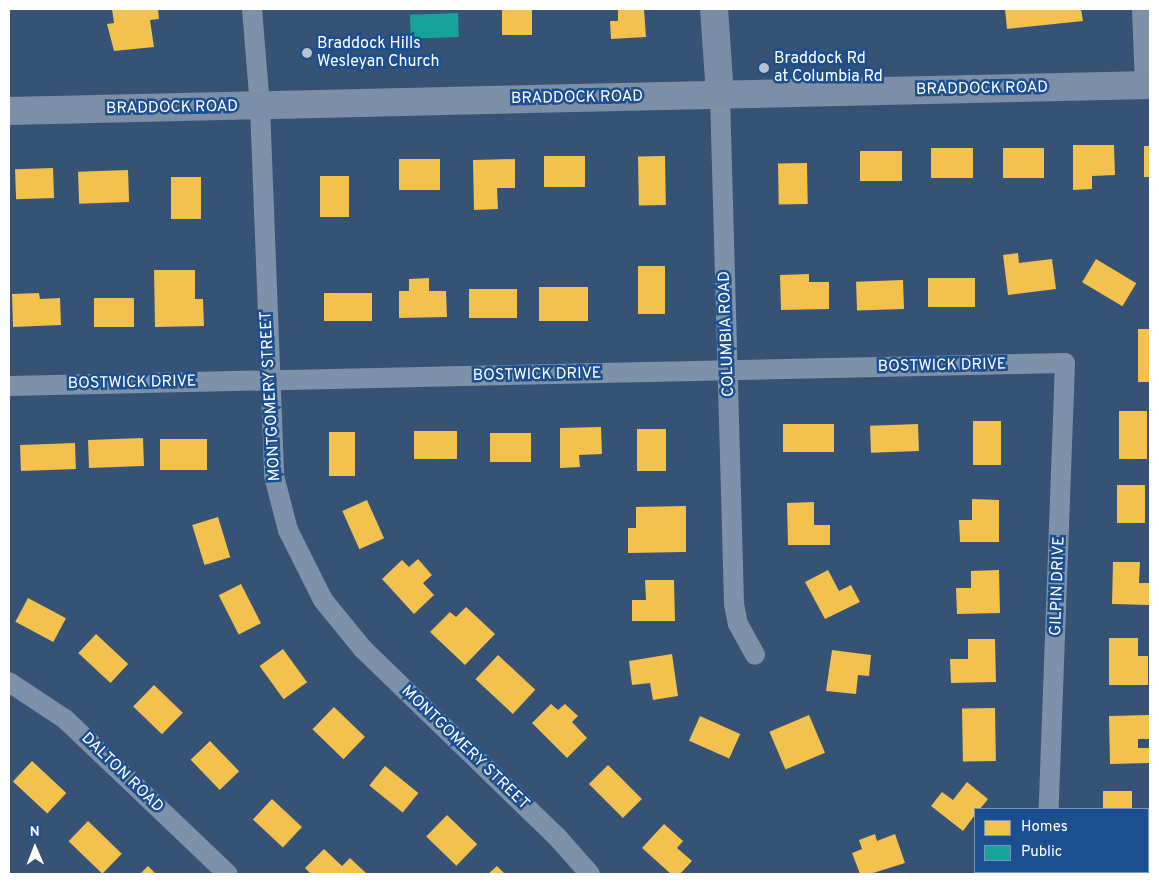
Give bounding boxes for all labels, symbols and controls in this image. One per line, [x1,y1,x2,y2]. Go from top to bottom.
place label: Braddock Hills Wesleyan Church [317,34,439,72]
marker: Braddock Hills Wesleyan Church [301,47,313,59]
place label: Braddock Rd at Columbia Rd [774,49,883,87]
marker: Braddock Rd at Columbia Rd [758,62,770,74]
street label: BRADDOCK ROAD [916,78,1048,100]
street label: BRADDOCK ROAD [511,87,643,109]
street label: BRADDOCK ROAD [106,97,238,119]
street label: COLUMBIA ROAD [715,270,739,398]
street label: MONTGOMERY STREET [257,310,285,482]
street label: BOSTWICK DRIVE [878,355,1006,377]
street label: BOSTWICK DRIVE [473,364,601,386]
street label: BOSTWICK DRIVE [68,372,196,394]
street label: GILPIN DRIVE [1047,536,1069,636]
street label: MONTGOMERY STREET [397,682,533,814]
street label: DALTON ROAD [77,729,167,817]
legend [974,808,1149,873]
text: Homes [1021,818,1068,837]
north arrow [10,823,60,873]
text: N [30,824,40,841]
text: Public [1021,843,1062,862]

